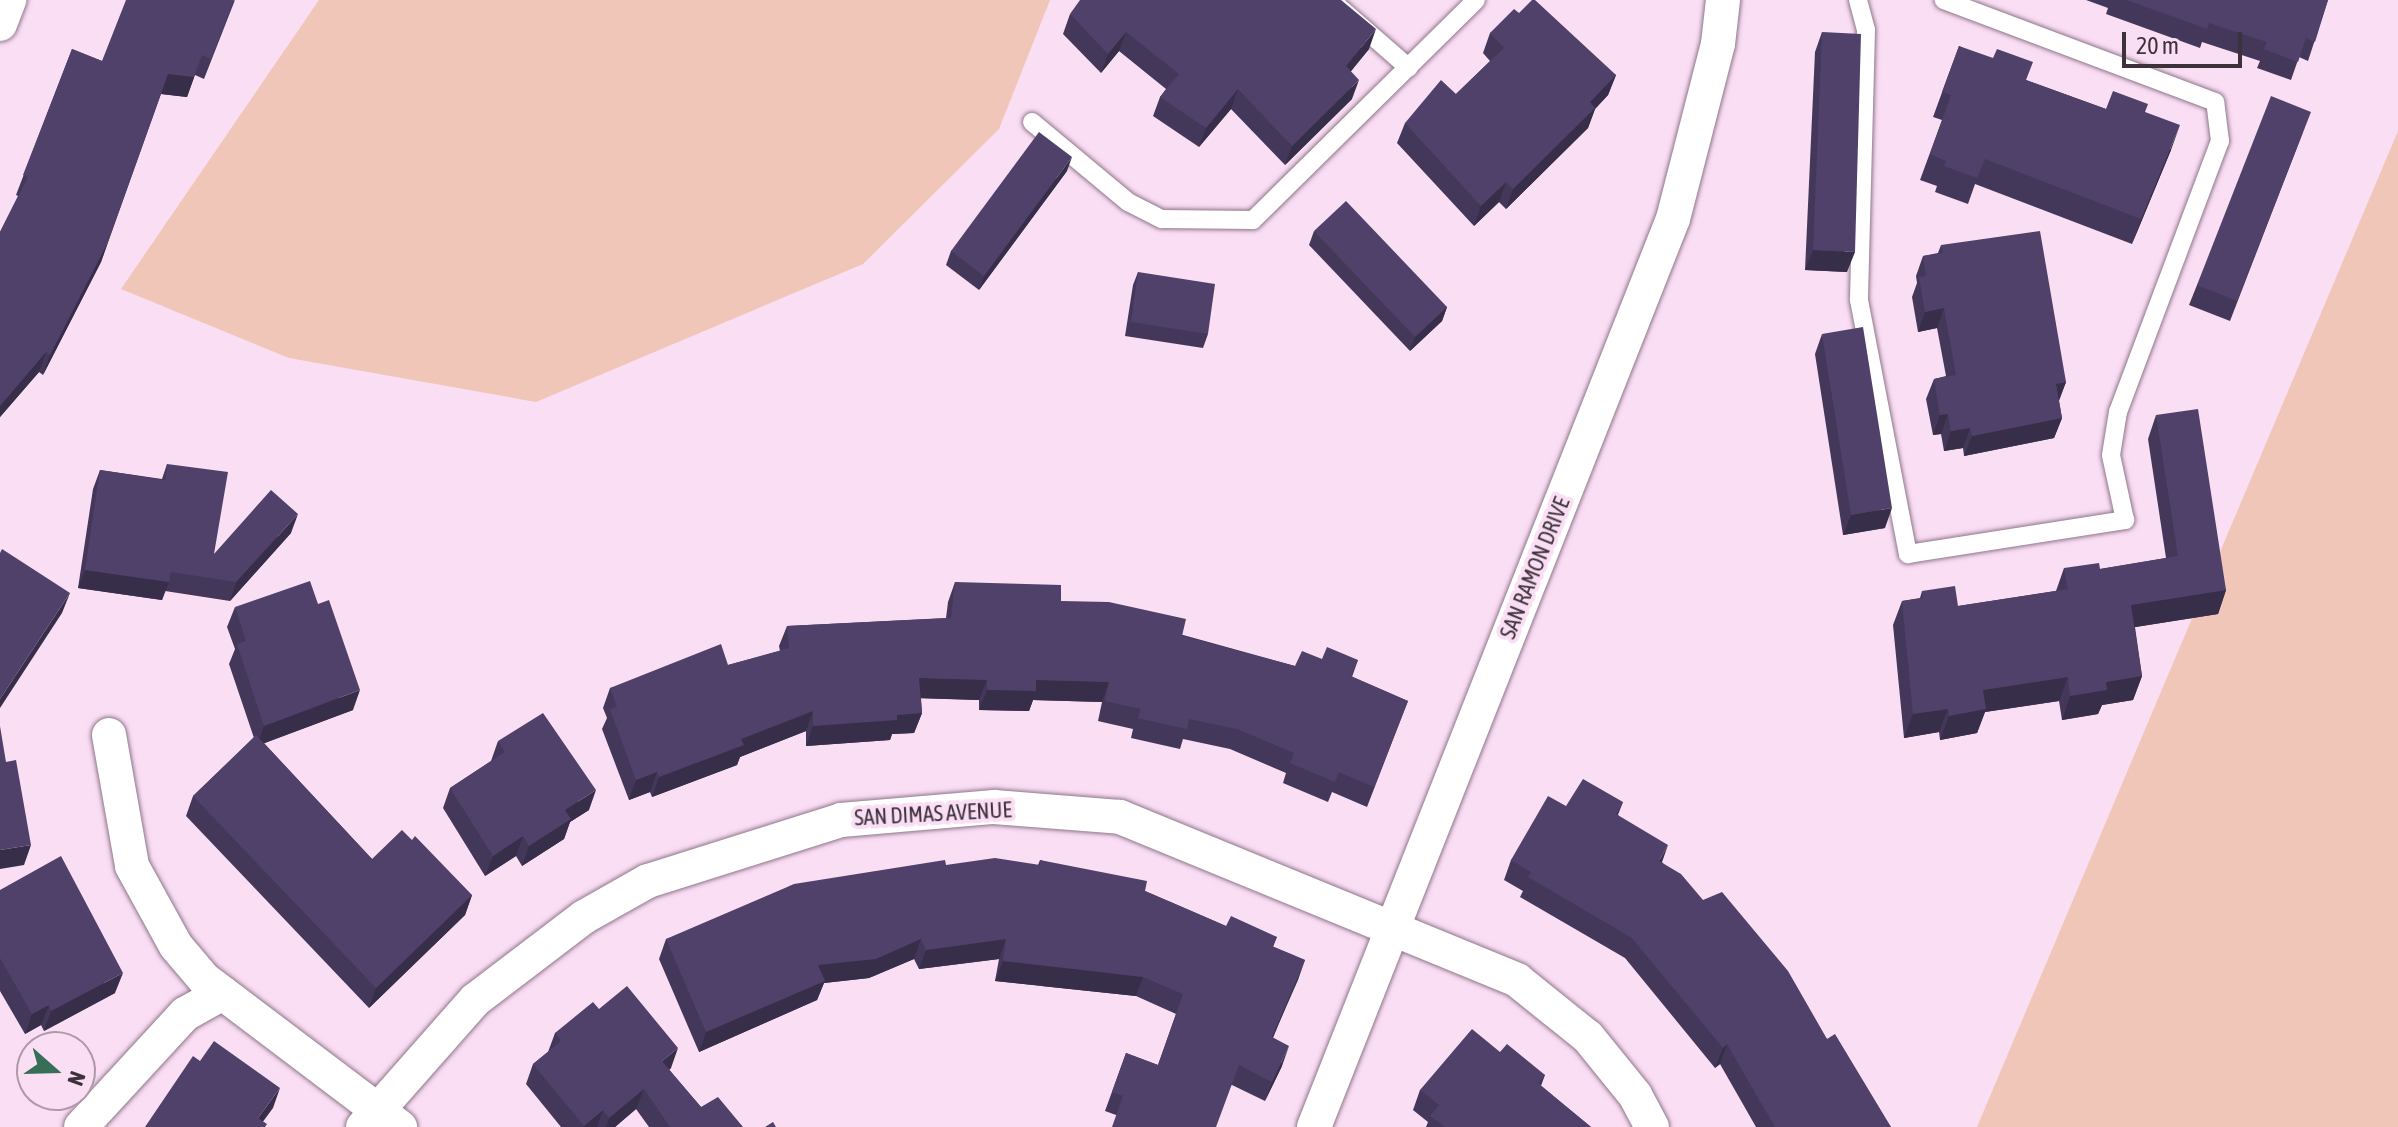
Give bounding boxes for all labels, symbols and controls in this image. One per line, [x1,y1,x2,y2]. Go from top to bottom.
scale bar [2126,16,2246,66]
text: 20 m [2136,32,2179,59]
street label: SAN RAMON DRIVE [1495,493,1575,643]
street label: SAN DIMAS AVENUE [854,797,1012,831]
north arrow [16,1031,96,1111]
text: N [62,1068,91,1089]

